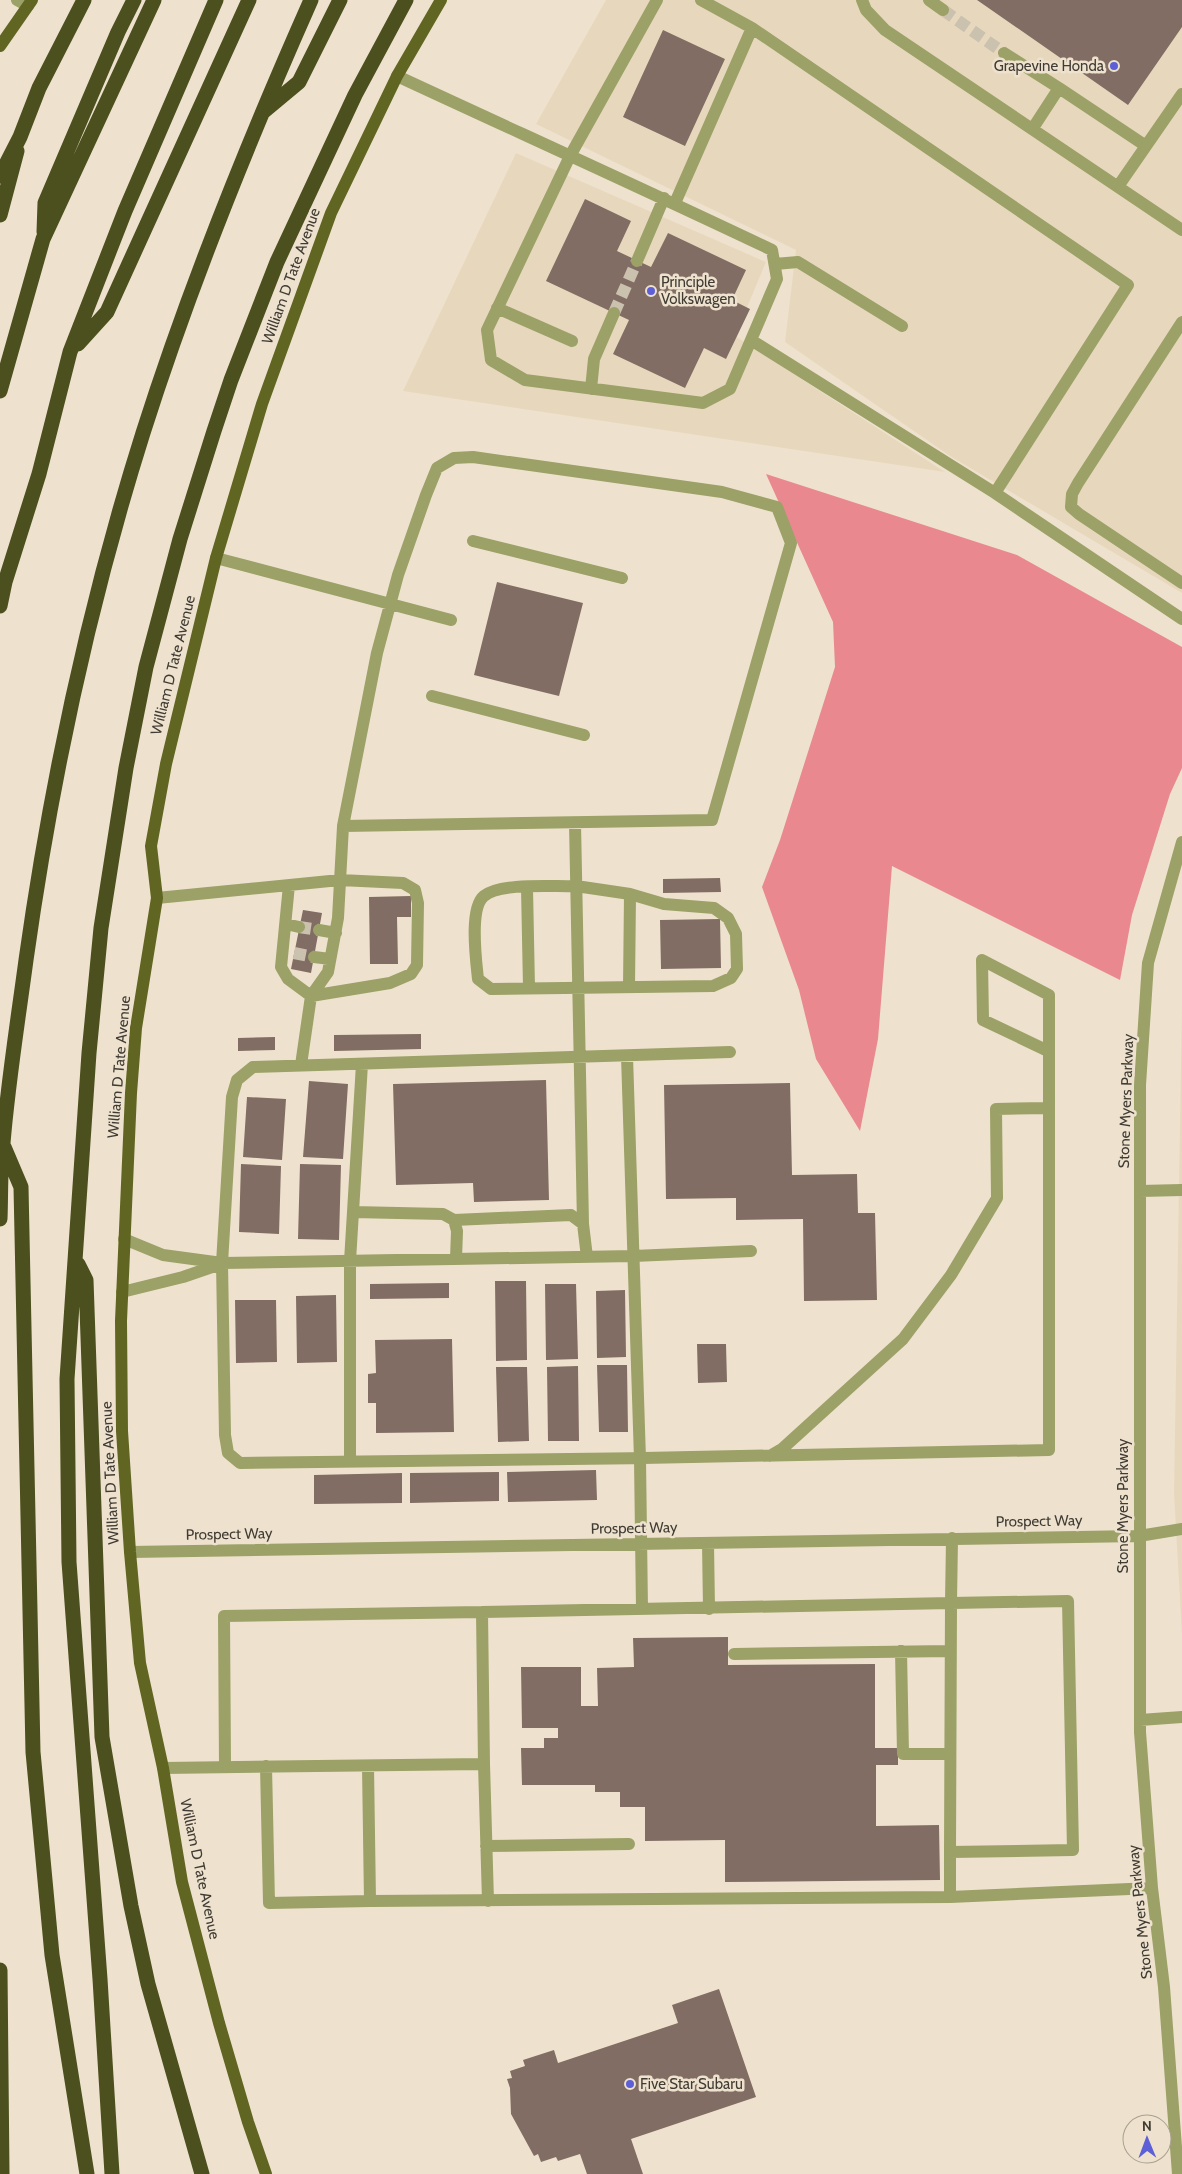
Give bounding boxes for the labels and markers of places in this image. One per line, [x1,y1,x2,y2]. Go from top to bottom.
place label: Grapevine Honda [994,57,1105,75]
marker: Grapevine Honda [1108,60,1120,72]
place label: Principle Volkswagen [661,273,736,308]
marker: Principle Volkswagen [645,285,657,297]
place label: Five Star Subaru [640,2075,743,2093]
marker: Five Star Subaru [624,2078,636,2090]

